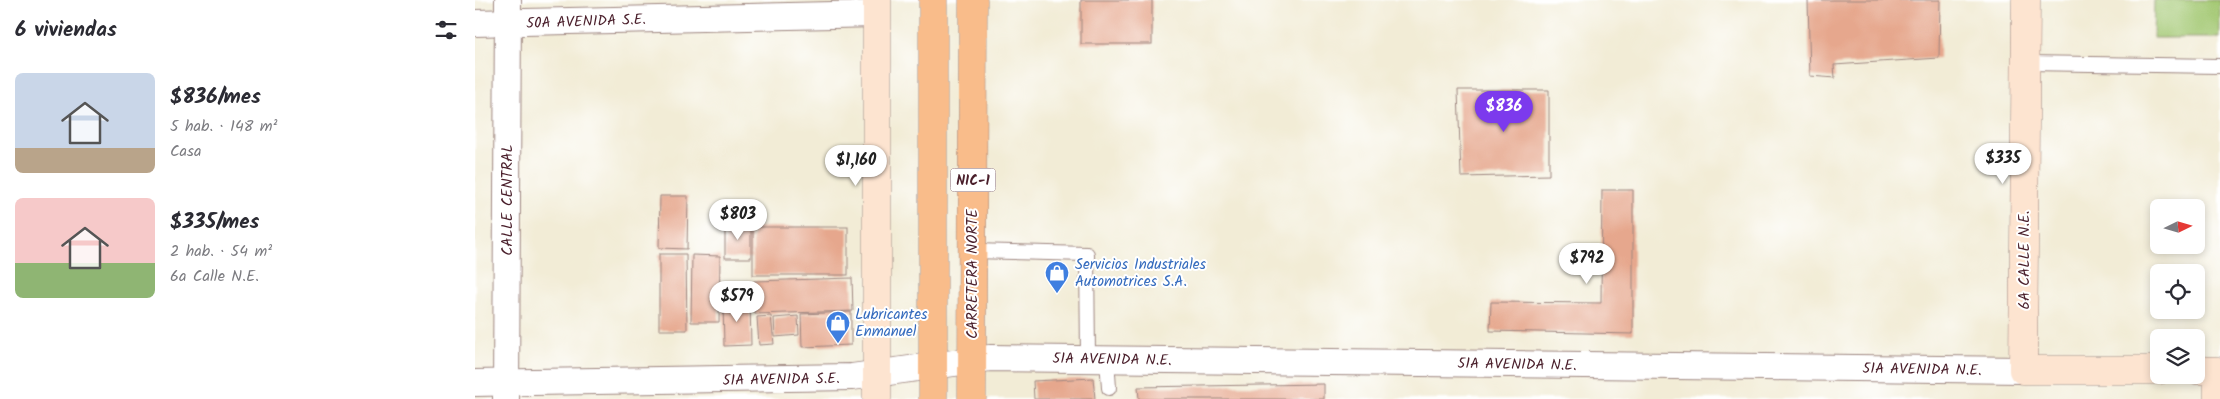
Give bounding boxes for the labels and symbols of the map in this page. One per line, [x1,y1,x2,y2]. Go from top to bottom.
street label: 50A AVENIDA S.E. [526,8,646,36]
pin: $836 [1474,90,1534,133]
pin: $335 [1973,142,2033,185]
street label: CALLE CENTRAL [496,144,520,256]
pin: $1,160 [815,144,897,187]
road number: NIC-1 [951,168,995,192]
pin: $803 [708,198,768,241]
north arrow [2150,199,2205,254]
street label: CARRETERA NORTE [961,208,985,339]
street label: 6A CALLE N.E. [2013,211,2037,309]
pin: $792 [1557,242,1617,285]
place label: Servicios Industriales Automotrices S.A. [1075,253,1207,294]
shop icon: Servicios Industriales Automotrices S.A. [1044,260,1070,294]
pin: $579 [707,280,767,323]
place label: Lubricantes Enmanuel [855,303,928,344]
shop icon: Lubricantes Enmanuel [825,310,851,344]
street label: 51A AVENIDA N.E. [1052,347,1172,373]
street label: 51A AVENIDA N.E. [1457,352,1577,378]
street label: 51A AVENIDA N.E. [1862,357,1982,383]
street label: 51A AVENIDA S.E. [722,367,840,393]

